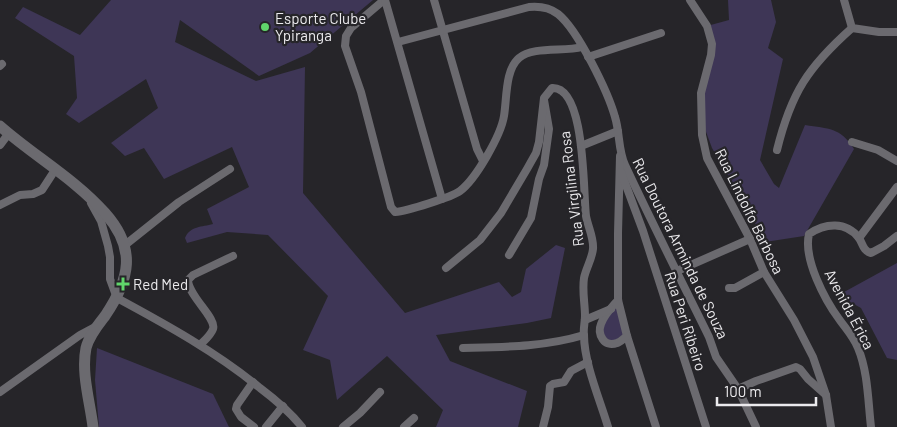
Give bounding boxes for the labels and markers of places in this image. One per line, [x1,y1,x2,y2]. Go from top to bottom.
place label: Esporte Clube Ypiranga [275,9,366,44]
marker: Esporte Clube Ypiranga [259,21,271,33]
place label: Red Med [133,275,188,293]
marker: Red Med [117,278,129,290]

